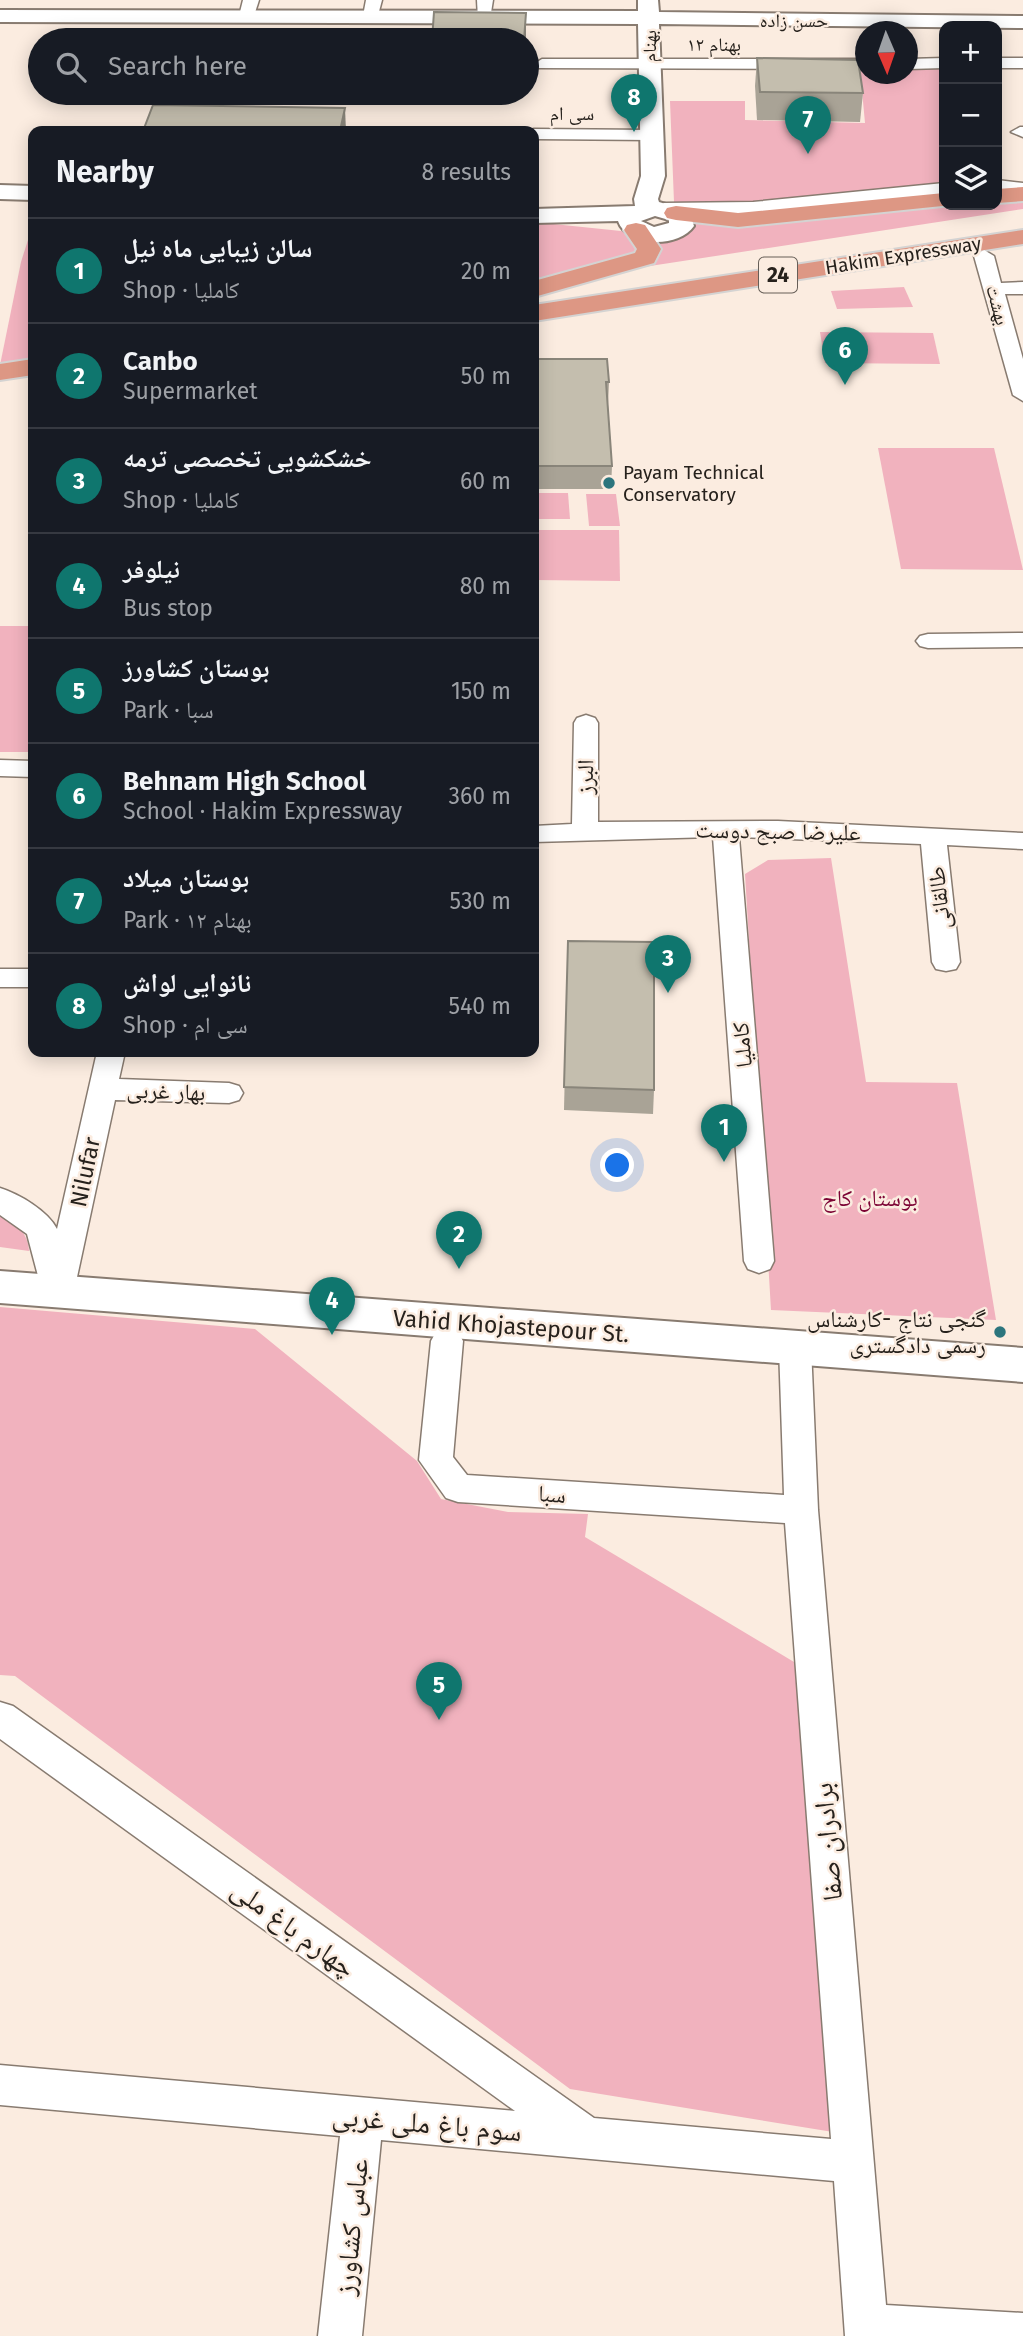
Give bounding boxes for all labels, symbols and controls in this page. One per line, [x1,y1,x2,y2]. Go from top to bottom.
street label: حسن زاده [760,9,828,32]
north arrow [855,21,918,84]
map controls [939,21,1002,210]
button: + [939,21,1002,84]
search box [28,28,539,105]
street label: بهنام [638,30,663,62]
street label: بهنام ۱۲ [687,33,741,58]
icon: search [52,48,90,86]
text: Search here [108,51,247,82]
pin: 8 [611,74,657,132]
button: − [939,84,1002,147]
pin: 7 [785,96,831,154]
street label: سی ام [550,102,594,127]
button: layers [939,147,1002,210]
text: Nearby [56,154,154,190]
text: 8 results [422,158,511,186]
street label: Hakim Expressway [823,232,983,279]
text: سالن زیبایی ماه نیل [123,233,312,264]
text: 1 [74,257,84,285]
text: 20 m [461,257,511,285]
road number: 24 [759,258,797,292]
text: Shop · کاملیا [123,276,239,304]
street label: بهشت [981,283,1014,328]
pin: 6 [822,327,868,385]
text: Canbo [123,346,198,377]
text: 2 [73,362,85,390]
text: 50 m [461,362,511,390]
text: Supermarket [123,377,258,405]
text: خشکشویی تخصصی ترمه [123,443,372,474]
place label: Payam Technical Conservatory [623,461,765,506]
text: 3 [73,467,85,495]
text: 60 m [460,467,511,495]
marker: Payam Technical Conservatory [601,475,617,491]
text: Shop · کاملیا [123,486,239,514]
text: نیلوفر [123,554,180,585]
text: 4 [73,572,86,600]
text: 80 m [460,572,511,600]
text: Bus stop [123,594,213,622]
text: بوستان کشاورز [123,653,269,684]
text: 5 [73,677,85,705]
text: 150 m [451,677,511,705]
text: Park · سبا [123,696,214,724]
street label: البرز [571,759,599,796]
text: Behnam High School [123,766,366,797]
text: 6 [73,782,85,810]
text: 360 m [449,782,511,810]
text: School · Hakim Expressway [123,797,402,825]
street label: علیرضا صبح دوست [695,816,861,847]
text: بوستان میلاد [123,863,249,894]
street label: طالقانی [922,865,956,931]
text: 7 [74,887,84,915]
text: 530 m [450,887,511,915]
text: Park · بهنام ۱۲ [123,906,252,934]
pin: 3 [645,935,691,993]
text: نانوایی لواش [123,968,251,999]
text: 8 [72,992,86,1020]
text: 540 m [449,992,511,1020]
text: Shop · سی ام [123,1011,248,1039]
street label: کاملیا [726,1021,758,1069]
street label: بهار غربی [126,1076,206,1106]
pin: 1 [701,1104,747,1162]
street label: Nilufar [64,1134,106,1210]
your location [600,1148,634,1182]
park label: بوستان کاج [822,1184,918,1213]
pin: 2 [436,1211,482,1269]
pin: 4 [309,1277,355,1335]
street label: Vahid Khojastepour St. [392,1304,630,1348]
place label: گنجی نتاج -کارشناس رسمی دادگستری [807,1305,986,1359]
marker: گنجی نتاج -کارشناس رسمی دادگستری [992,1324,1008,1340]
street label: سبا [537,1479,567,1509]
pin: 5 [416,1662,462,1720]
street label: برادران صفا [806,1781,849,1902]
street label: چهارم باغ ملی [224,1872,362,1986]
street label: سوم باغ ملی غربی [330,2099,523,2150]
street label: عباس کشاورز [328,2157,376,2298]

